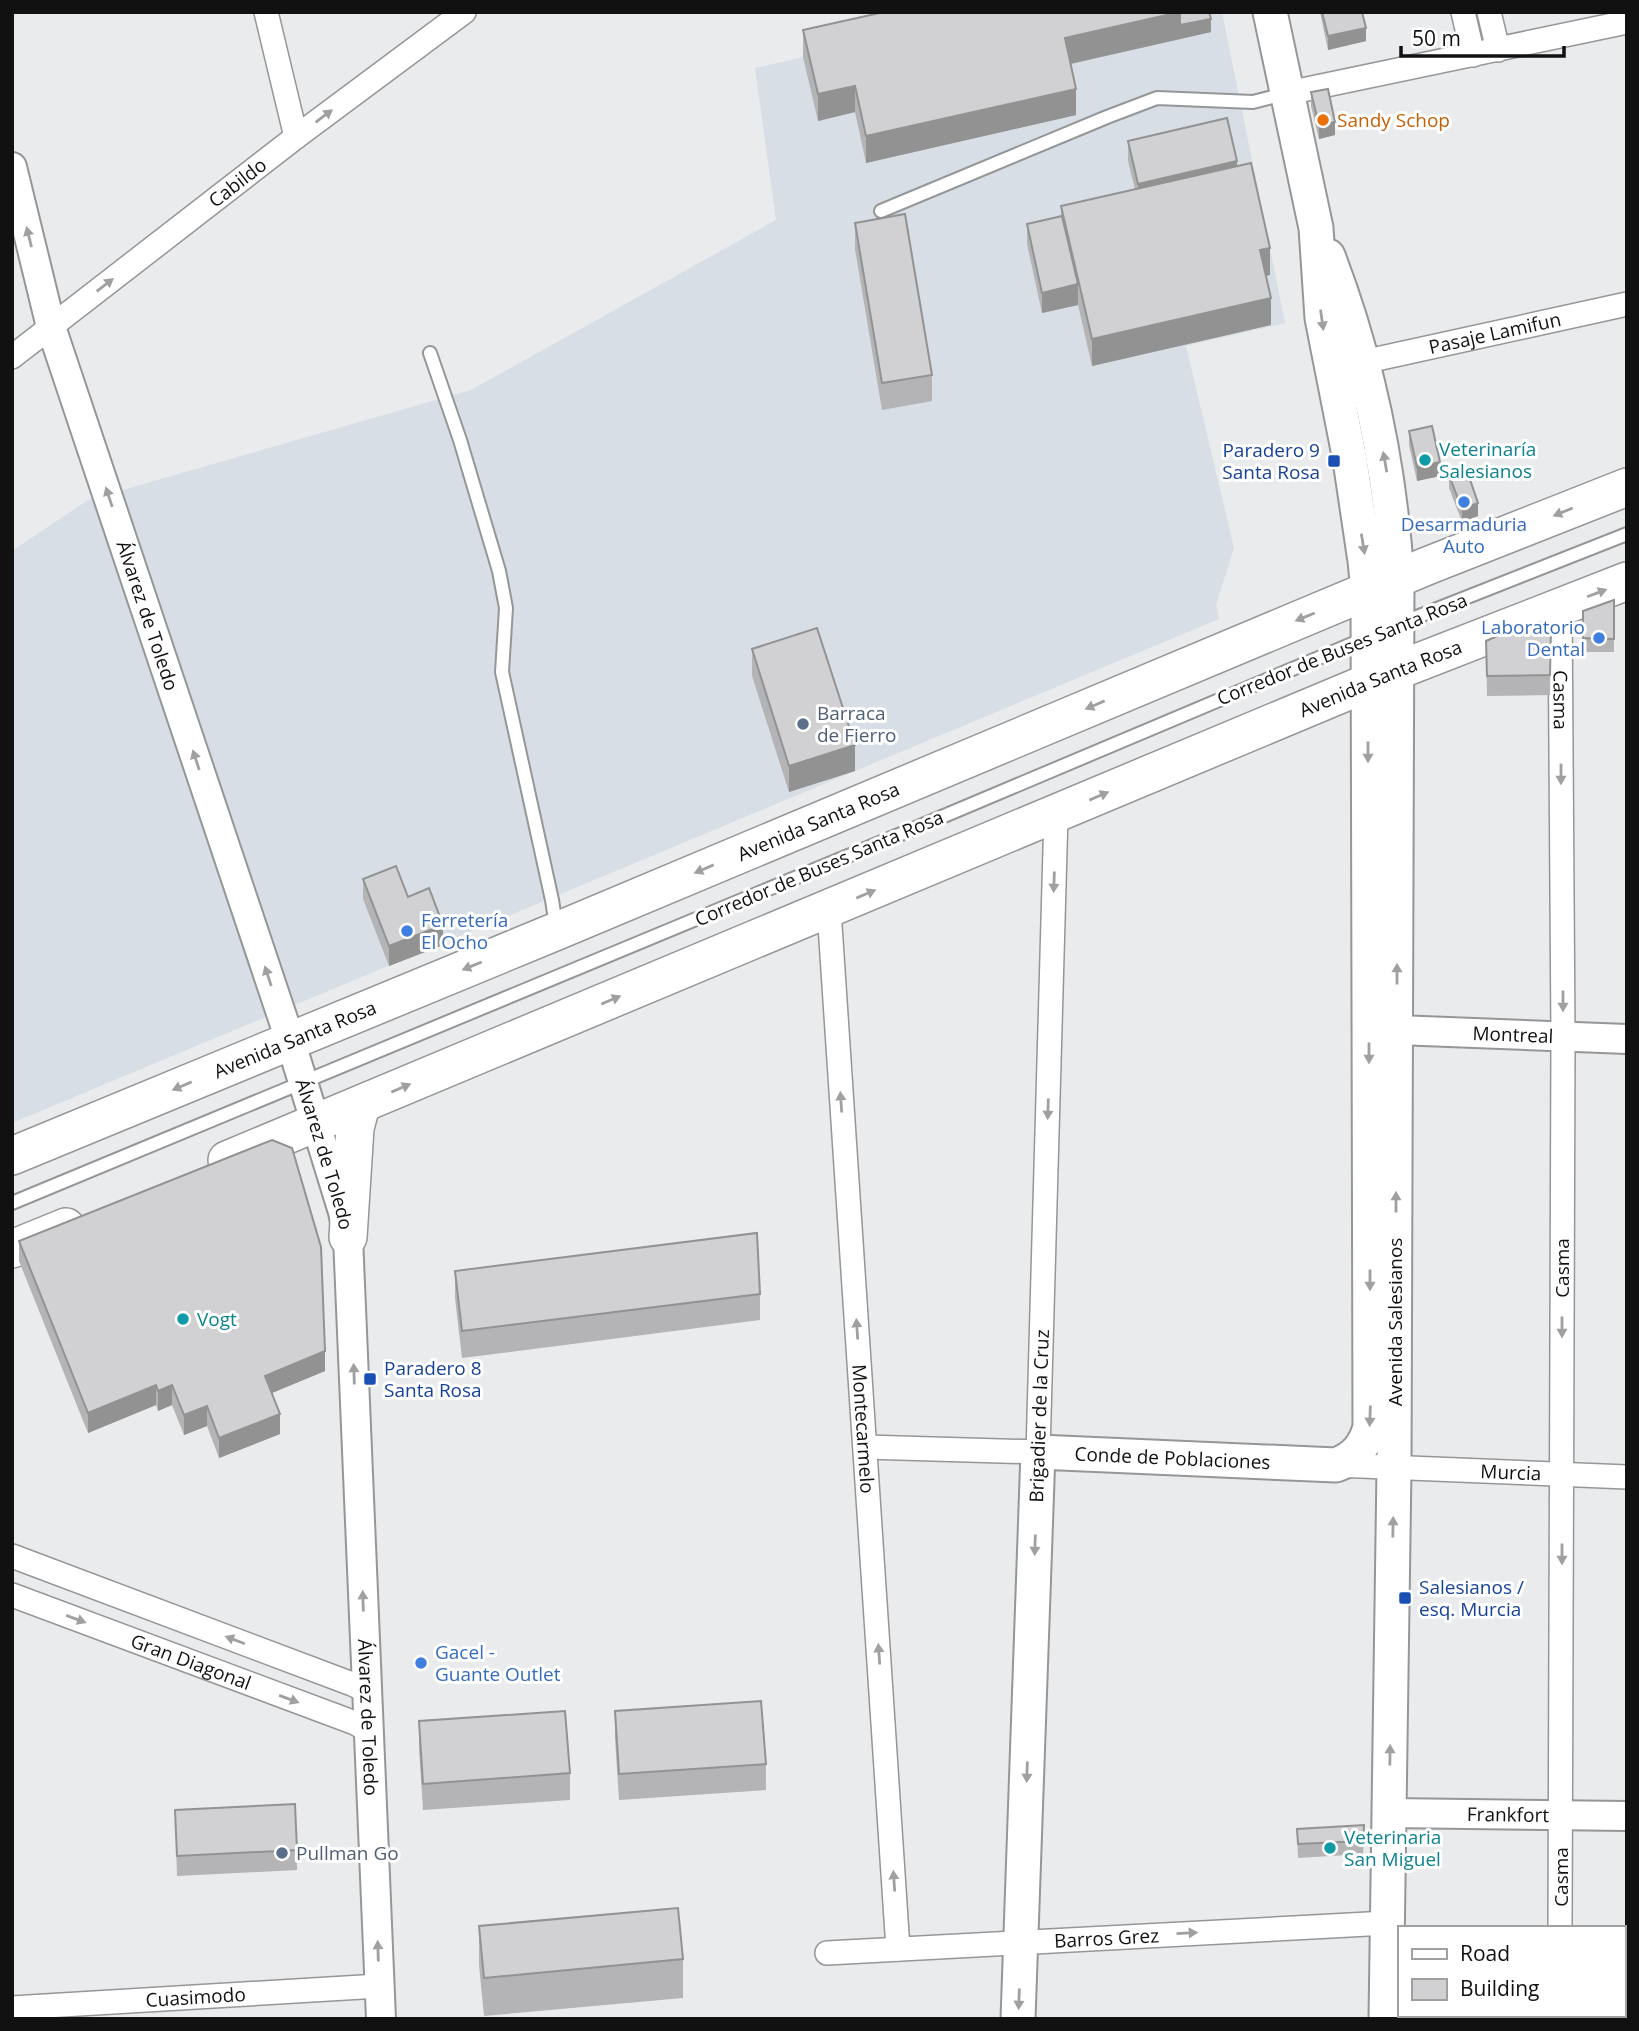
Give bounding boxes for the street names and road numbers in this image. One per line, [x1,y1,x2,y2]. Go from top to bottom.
street label: Cabildo [203,152,272,213]
street label: Pasaje Lamifun [1426,306,1563,360]
street label: Álvarez de Toledo [110,537,185,694]
street label: Corredor de Buses Santa Rosa [1213,587,1471,711]
street label: Avenida Santa Rosa [1295,634,1466,723]
street label: Casma [1547,670,1574,730]
street label: Avenida Santa Rosa [733,776,903,867]
street label: Corredor de Buses Santa Rosa [691,804,947,932]
street label: Avenida Santa Rosa [210,994,380,1084]
street label: Montreal [1472,1020,1554,1049]
street label: Álvarez de Toledo [290,1075,359,1232]
street label: Avenida Salesianos [1382,1238,1408,1406]
street label: Casma [1549,1238,1575,1298]
street label: Brigadier de la Cruz [1023,1329,1055,1503]
street label: Montecarmelo [846,1363,881,1494]
street label: Conde de Poblaciones [1074,1441,1271,1475]
street label: Murcia [1480,1458,1542,1486]
street label: Gran Diagonal [127,1627,255,1696]
street label: Álvarez de Toledo [352,1639,385,1796]
street label: Frankfort [1467,1801,1549,1828]
street label: Casma [1548,1847,1574,1907]
street label: Barros Grez [1053,1922,1160,1954]
street label: Cuasimodo [145,1981,246,2013]

